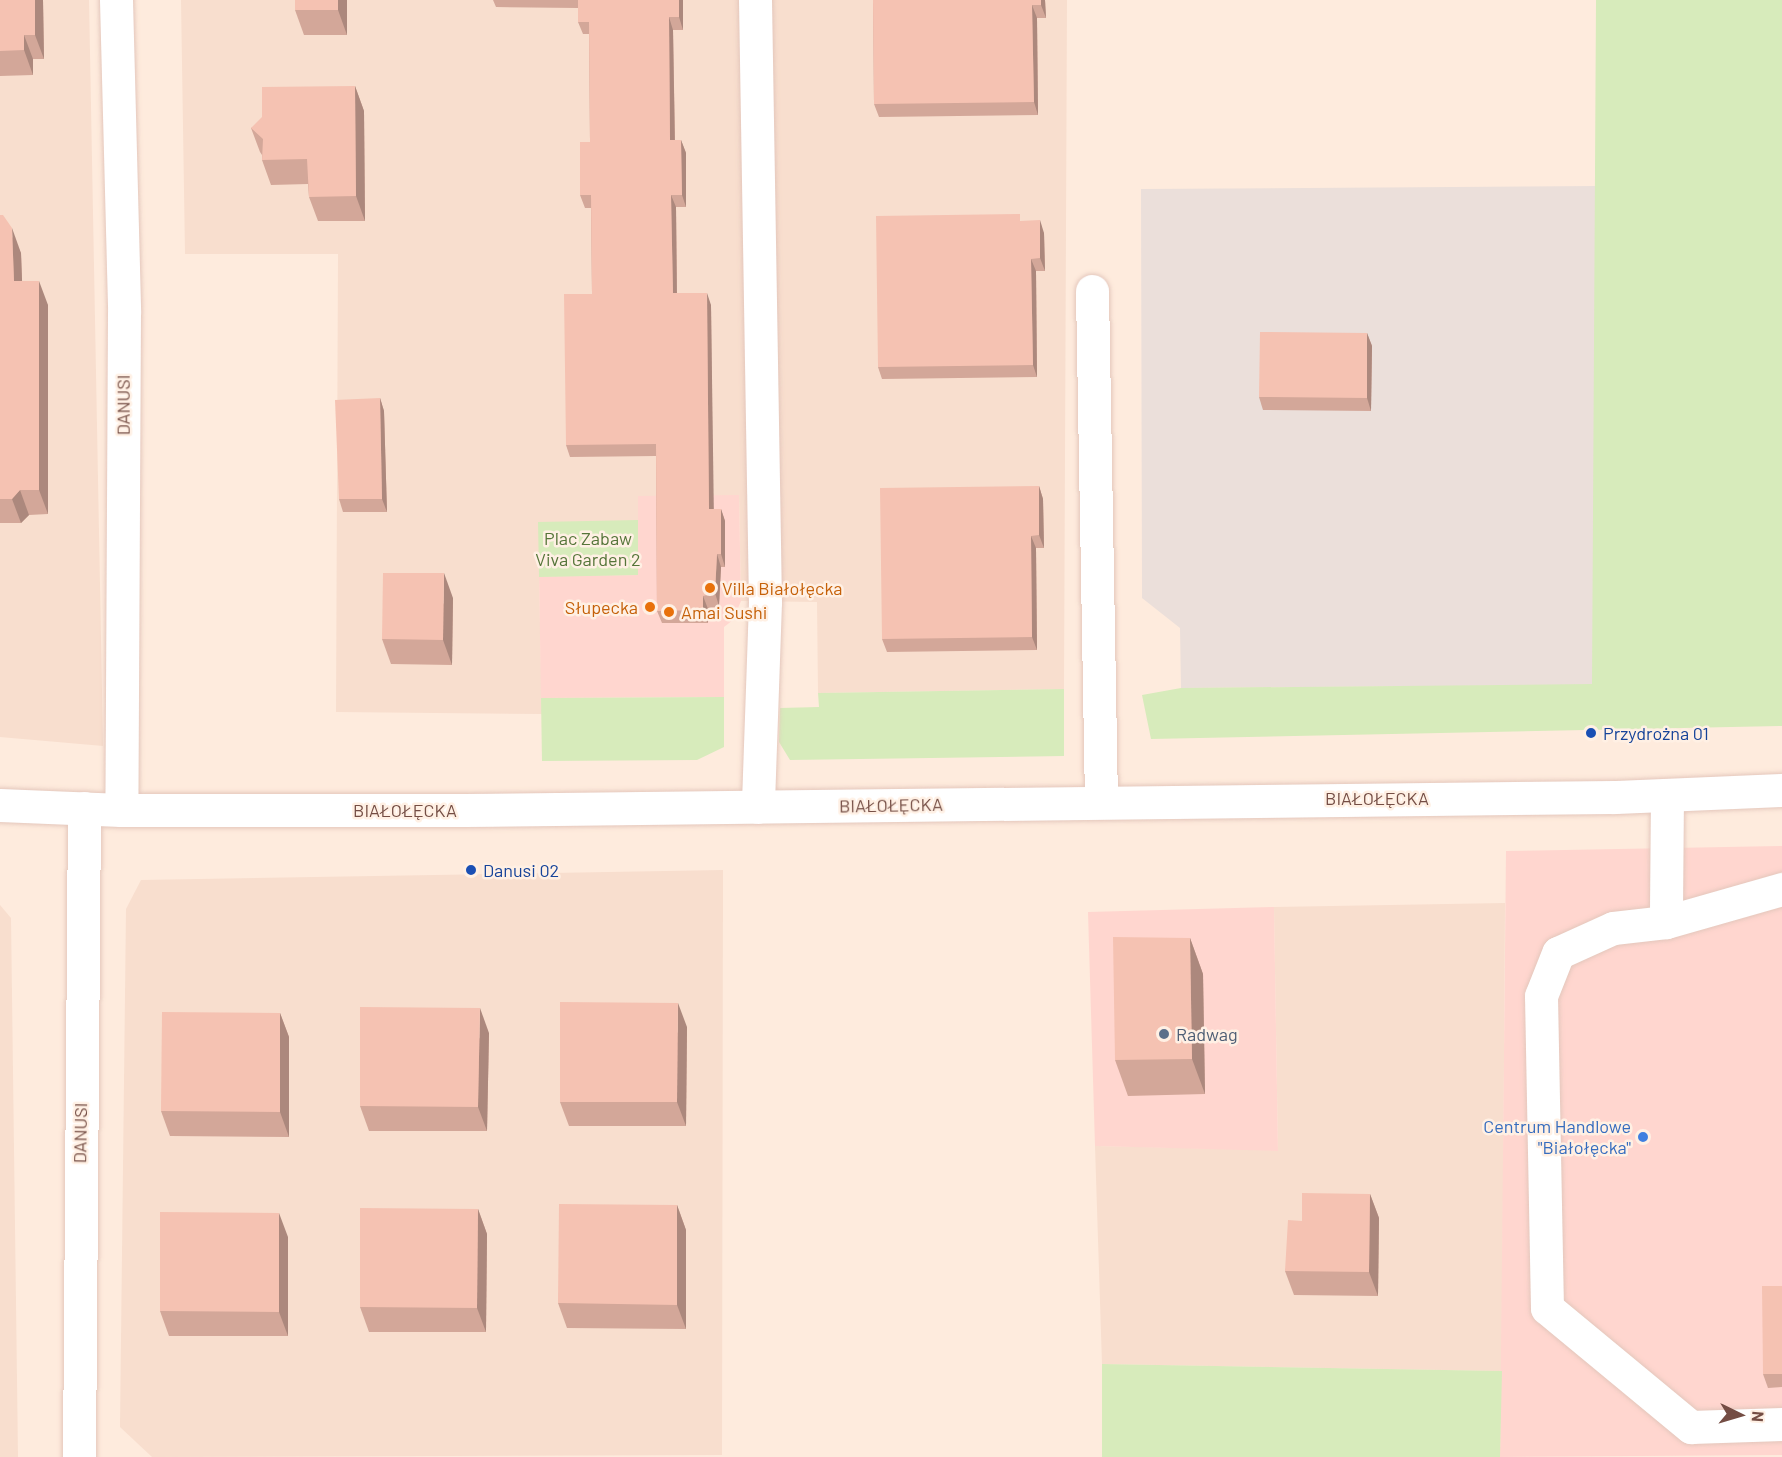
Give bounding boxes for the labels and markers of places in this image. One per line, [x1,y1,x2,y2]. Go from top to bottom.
place label: Villa Białołęcka [722,577,842,599]
marker: Villa Białołęcka [703,581,717,595]
place label: Słupecka [565,596,638,618]
marker: Słupecka [643,600,657,614]
place label: Amai Sushi [681,601,767,623]
marker: Amai Sushi [662,605,676,619]
place label: Przydrożna 01 [1603,722,1709,744]
marker: Przydrożna 01 [1584,726,1598,740]
place label: Danusi 02 [483,859,559,881]
marker: Danusi 02 [464,863,478,877]
place label: Radwag [1176,1023,1238,1045]
marker: Radwag [1157,1027,1171,1041]
place label: Centrum Handlowe "Białołęcka" [1483,1116,1631,1158]
marker: Centrum Handlowe "Białołęcka" [1636,1130,1650,1144]

